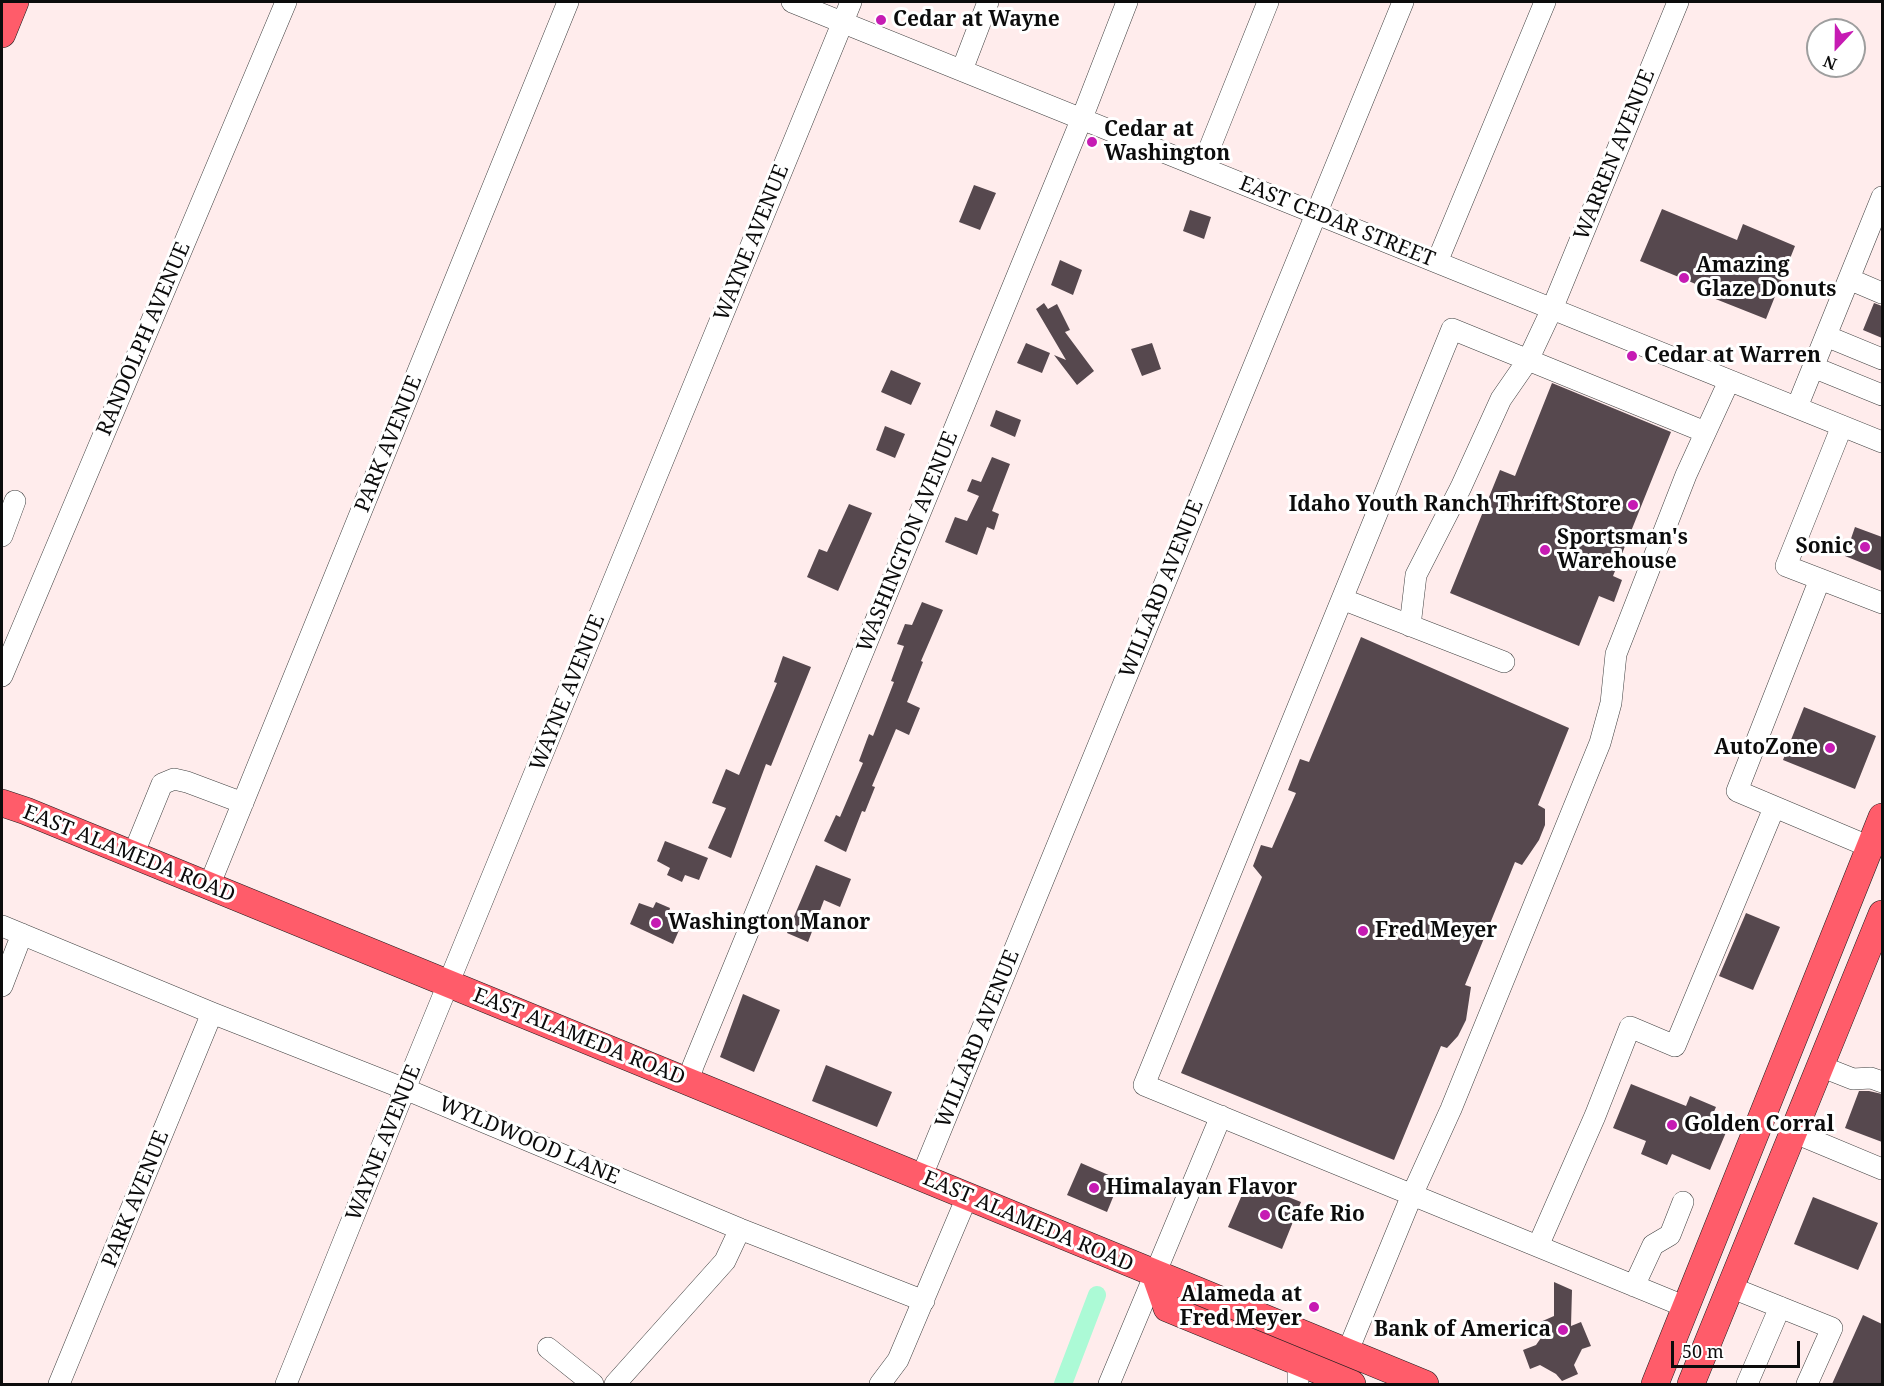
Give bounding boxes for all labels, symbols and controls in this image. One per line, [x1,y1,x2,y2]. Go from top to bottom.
place label: Cedar at Wayne [893,7,1060,33]
marker: Cedar at Wayne [874,13,888,27]
north arrow [1806,18,1866,78]
text: N [1820,50,1840,75]
street label: WARREN AVENUE [1569,66,1661,244]
place label: Cedar at Washington [1104,117,1230,167]
marker: Cedar at Washington [1085,135,1099,149]
street label: WAYNE AVENUE [709,161,795,325]
street label: EAST CEDAR STREET [1235,171,1439,273]
street label: RANDOLPH AVENUE [92,238,196,440]
place label: Amazing Glaze Donuts [1696,253,1836,303]
marker: Amazing Glaze Donuts [1677,271,1691,285]
place label: Cedar at Warren [1644,343,1821,369]
marker: Cedar at Warren [1625,349,1639,363]
street label: PARK AVENUE [350,372,428,516]
street label: WASHINGTON AVENUE [852,428,964,656]
place label: Idaho Youth Ranch Thrift Store [1289,492,1621,518]
street label: WILLARD AVENUE [1115,496,1209,682]
marker: Idaho Youth Ranch Thrift Store [1626,498,1640,512]
place label: Sportsman's Warehouse [1557,525,1688,575]
place label: Sonic [1795,534,1853,560]
marker: Sonic [1858,540,1872,554]
marker: Sportsman's Warehouse [1538,543,1552,557]
street label: WAYNE AVENUE [525,611,611,775]
place label: AutoZone [1714,735,1818,761]
marker: AutoZone [1823,741,1837,755]
street label: EAST ALAMEDA ROAD [19,800,239,908]
place label: Washington Manor [668,910,870,936]
marker: Washington Manor [649,916,663,930]
place label: Fred Meyer [1375,918,1497,944]
marker: Fred Meyer [1356,924,1370,938]
street label: WILLARD AVENUE [931,946,1025,1132]
street label: EAST ALAMEDA ROAD [469,983,689,1091]
street label: WAYNE AVENUE [341,1061,427,1225]
street label: WYLDWOOD LANE [435,1092,623,1190]
place label: Golden Corral [1684,1112,1834,1138]
marker: Golden Corral [1665,1118,1679,1132]
street label: PARK AVENUE [97,1127,175,1271]
street label: EAST ALAMEDA ROAD [919,1166,1137,1278]
place label: Himalayan Flavor [1106,1175,1297,1201]
marker: Himalayan Flavor [1087,1181,1101,1195]
place label: Cafe Rio [1277,1202,1365,1228]
marker: Cafe Rio [1258,1208,1272,1222]
place label: Alameda at Fred Meyer [1180,1282,1302,1332]
marker: Alameda at Fred Meyer [1307,1300,1321,1314]
place label: Bank of America [1374,1317,1551,1343]
marker: Bank of America [1556,1323,1570,1337]
scale bar [1674,1329,1803,1367]
text: 50 m [1682,1339,1724,1363]

